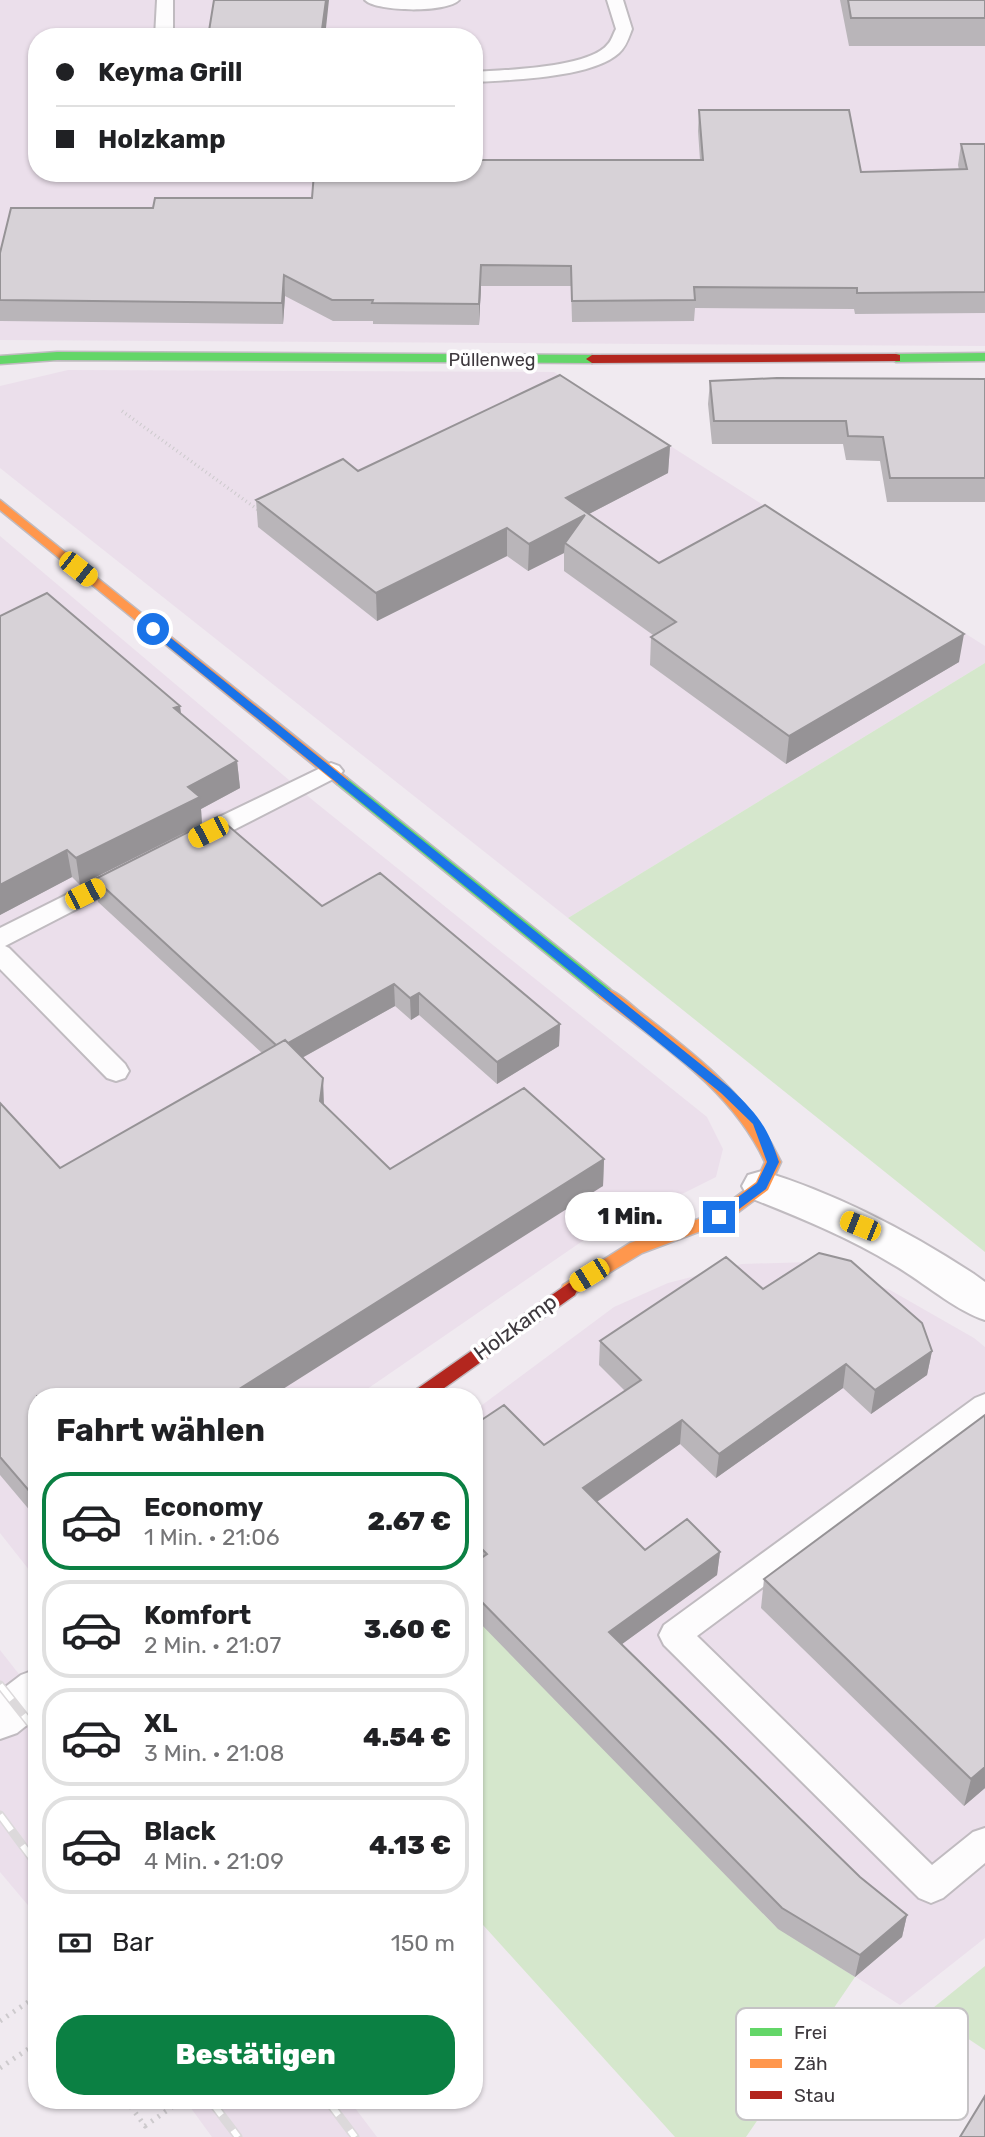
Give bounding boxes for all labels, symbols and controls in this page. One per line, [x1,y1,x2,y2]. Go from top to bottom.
text: Keyma Grill [98,57,242,88]
text: Holzkamp [98,124,226,155]
street label: Püllenweg [448,349,536,371]
car [55,548,102,590]
route start [137,613,169,645]
car [185,813,232,851]
car [62,875,109,913]
callout: 1 Min. [565,1192,694,1242]
route end [703,1201,735,1233]
text: 1 Min. [597,1202,663,1230]
car [837,1208,884,1244]
car [566,1255,613,1295]
street label: Holzkamp [469,1289,561,1365]
text: Fahrt wählen [56,1411,265,1449]
icon: car [60,1490,123,1553]
text: Economy [144,1492,263,1523]
text: 2.67 € [368,1506,451,1537]
text: 1 Min. · 21:06 [144,1523,280,1551]
icon: car [60,1598,123,1661]
text: Komfort [144,1600,251,1631]
text: 3.60 € [364,1614,451,1645]
text: 2 Min. · 21:07 [144,1631,281,1659]
icon: car [60,1706,123,1769]
text: XL [144,1708,177,1739]
text: 4.54 € [363,1722,451,1753]
text: 3 Min. · 21:08 [144,1739,284,1767]
icon: car [60,1814,123,1877]
text: Black [144,1816,216,1847]
text: 4.13 € [369,1830,451,1861]
text: 4 Min. · 21:09 [144,1847,284,1875]
icon: cash [56,1924,94,1962]
text: Bar [112,1927,154,1958]
text: 150 m [391,1929,455,1957]
legend [736,2008,968,2120]
button: Bestätigen [56,2015,455,2095]
text: Frei [794,2021,827,2044]
text: Zäh [794,2052,827,2075]
text: Stau [794,2084,835,2107]

